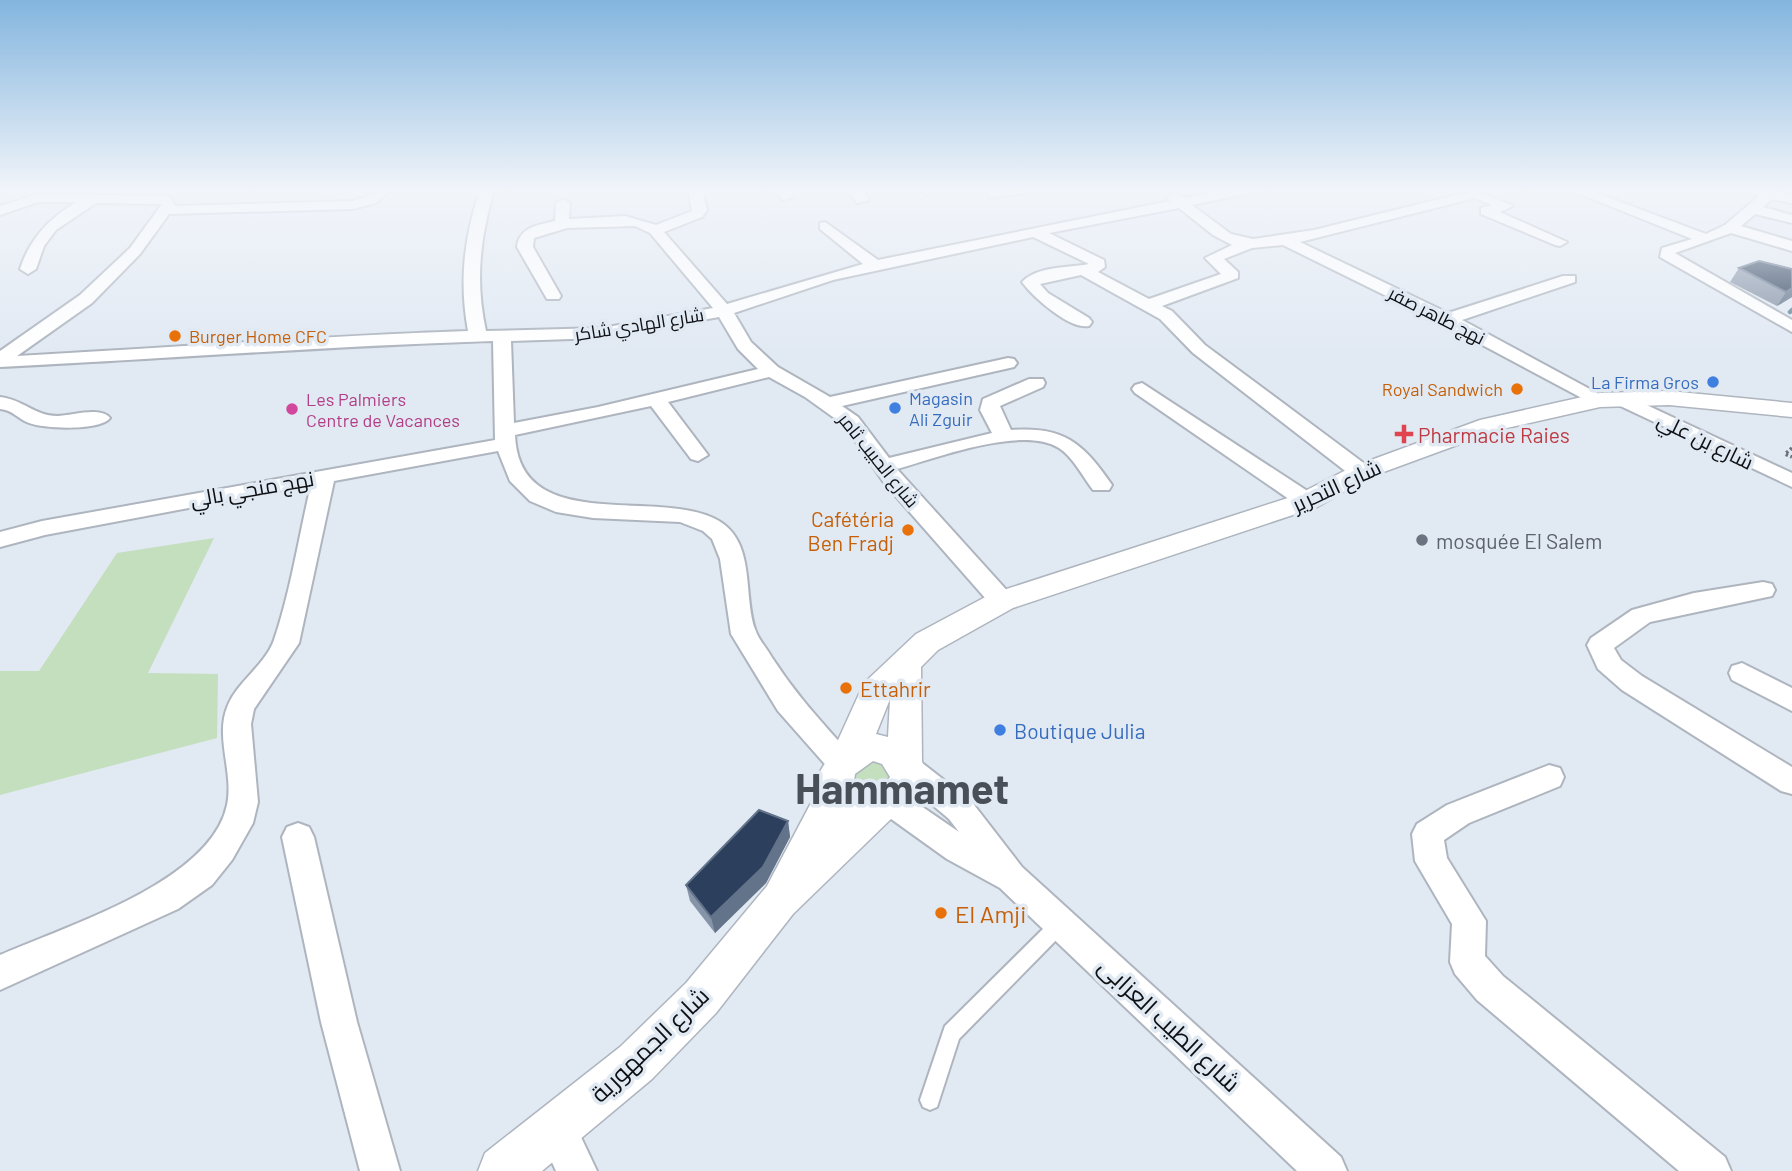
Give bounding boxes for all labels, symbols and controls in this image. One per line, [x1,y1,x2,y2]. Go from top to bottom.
street label: نهج طاهر صفر [1383,281,1489,350]
street label: شارع الهادي شاكر [572,303,706,349]
place label: Burger Home CFC [189,325,327,347]
marker: Burger Home CFC [167,328,183,344]
place label: La Firma Gros [1591,371,1699,393]
marker: La Firma Gros [1705,374,1721,390]
place label: Royal Sandwich [1382,378,1503,400]
marker: Royal Sandwich [1509,381,1525,397]
place label: Magasin Ali Zguir [909,387,973,430]
place label: Les Palmiers Centre de Vacances [306,388,460,431]
marker: Magasin Ali Zguir [887,400,903,416]
marker: Les Palmiers Centre de Vacances [284,401,300,417]
street label: شارع بن علي [1652,406,1758,479]
street label: شارع الحبيب ثامر [832,408,924,513]
place label: Pharmacie Raies [1418,422,1570,447]
marker: Pharmacie Raies [1396,426,1412,442]
street label: شارع التحرير [1287,454,1386,520]
street label: نهج منجي بالي [188,465,317,516]
place label: Cafétéria Ben Fradj [808,506,894,555]
marker: Cafétéria Ben Fradj [900,522,916,538]
place label: mosquée El Salem [1436,528,1602,553]
marker: mosquée El Salem [1414,532,1430,548]
place label: Ettahrir [860,676,931,701]
marker: Ettahrir [838,680,854,696]
place label: Boutique Julia [1014,718,1145,743]
marker: Boutique Julia [992,722,1008,738]
district label: Hammamet [795,762,1009,812]
place label: El Amji [955,899,1026,928]
marker: El Amji [933,905,949,921]
street label: شارع الطيب العزابى [1091,951,1247,1099]
street label: شارع الجمهورية [584,980,716,1110]

